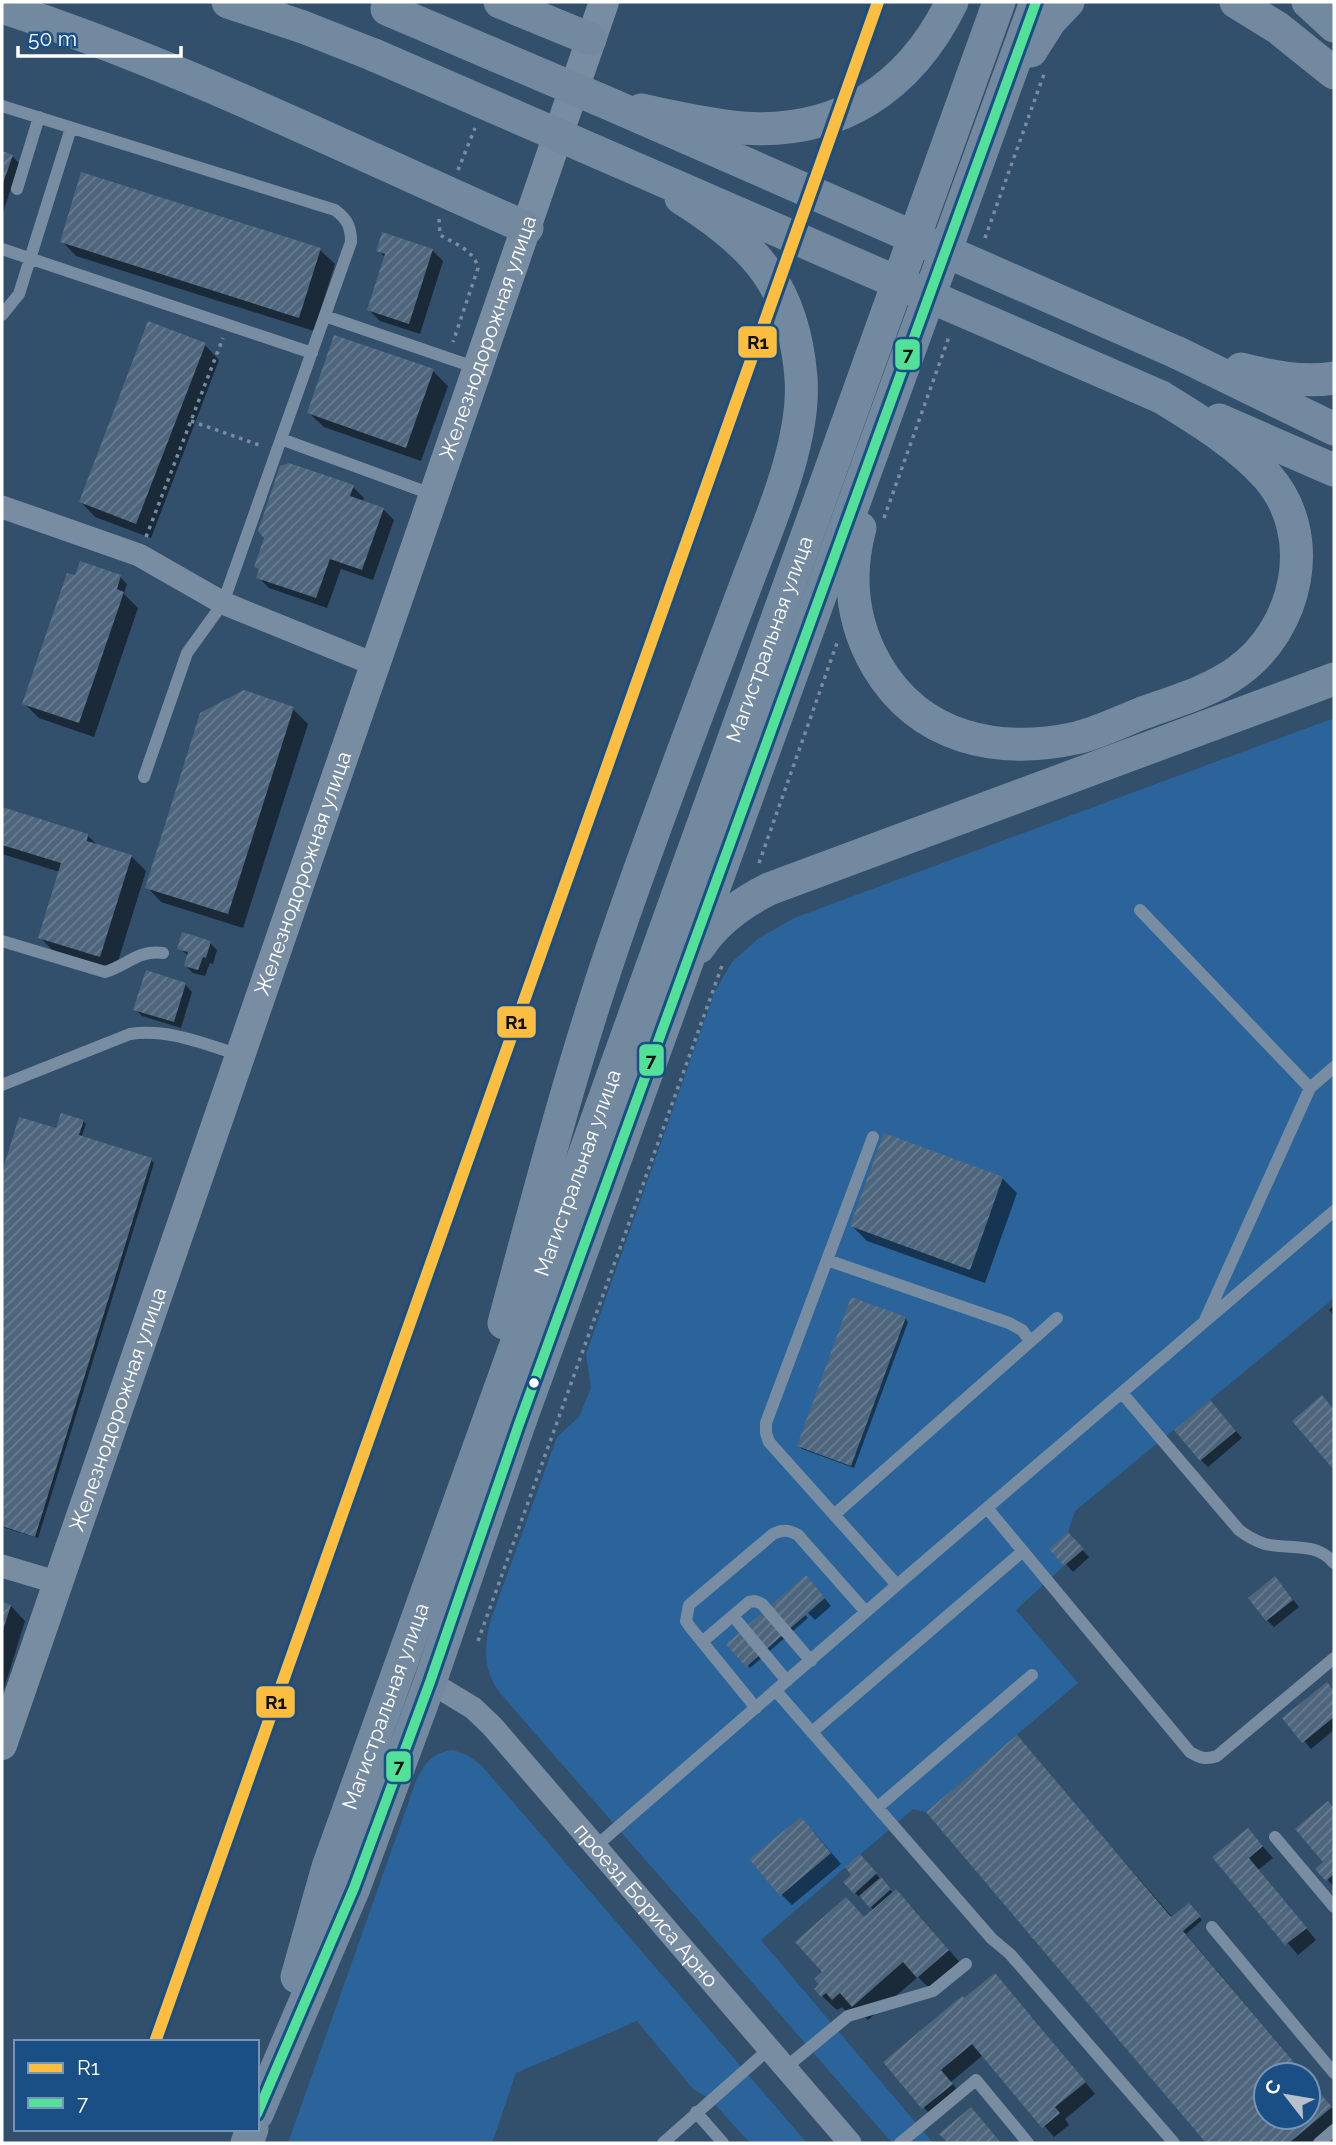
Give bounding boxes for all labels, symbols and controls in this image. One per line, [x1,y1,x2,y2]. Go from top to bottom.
scale bar [18,14,180,58]
text: 50 m [28,26,77,51]
street label: Железнодорожная улица [434,212,541,463]
line badge: R1 [737,325,778,359]
text: R1 [747,331,769,353]
line badge: 7 [894,338,921,371]
text: 7 [903,343,914,365]
street label: Магистральная улица [721,532,818,746]
street label: Железнодорожная улица [249,748,356,999]
line badge: R1 [496,1005,537,1039]
text: R1 [505,1011,527,1033]
line badge: 7 [638,1043,665,1077]
text: 7 [646,1049,657,1071]
street label: Магистральная улица [529,1066,626,1279]
street label: Железнодорожная улица [64,1284,171,1535]
unlabelled marker [527,1376,541,1390]
street label: Магистральная улица [337,1599,434,1813]
line badge: R1 [255,1685,296,1719]
text: R1 [265,1691,287,1713]
line badge: 7 [385,1750,412,1783]
text: 7 [394,1755,405,1777]
street label: проезд Бориса Арно [569,1818,724,1992]
legend [14,2040,259,2131]
text: R1 [77,2055,100,2080]
north arrow [1252,2061,1322,2131]
text: С [1260,2076,1285,2099]
text: 7 [77,2090,89,2115]

